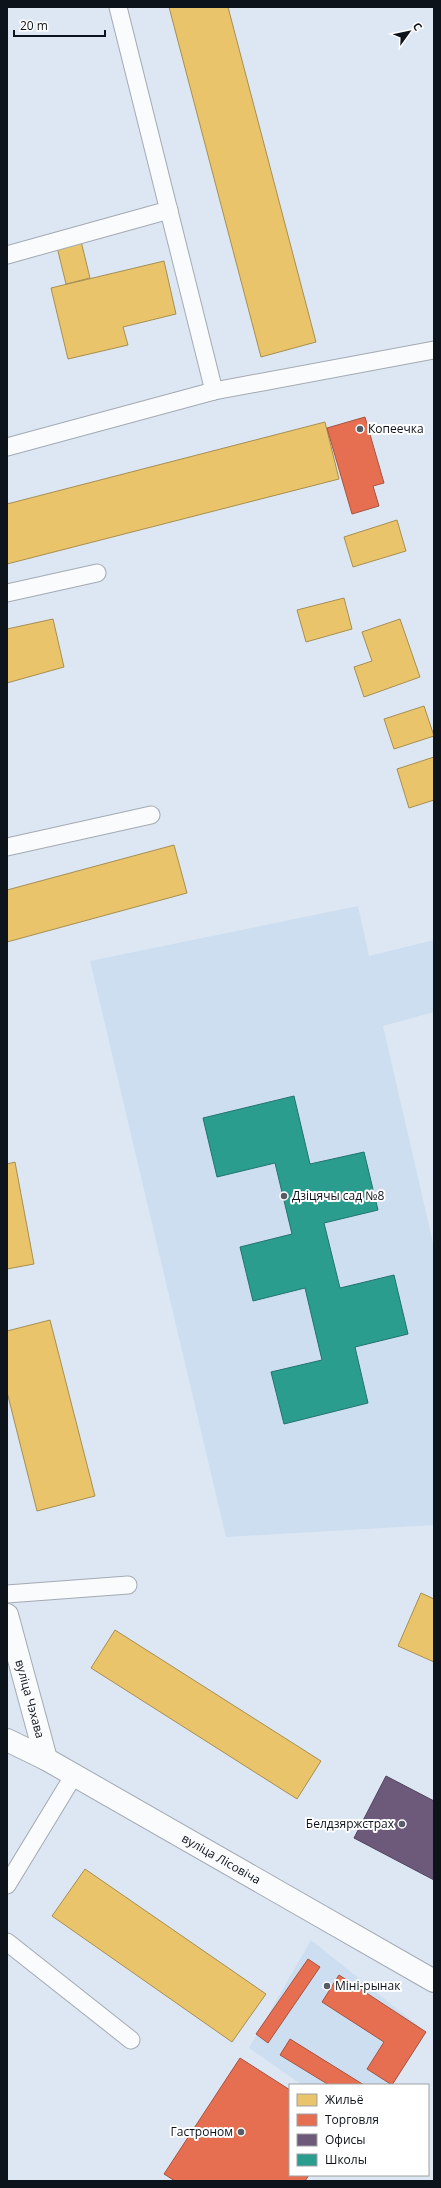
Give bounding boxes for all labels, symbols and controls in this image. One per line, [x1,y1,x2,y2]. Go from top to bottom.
scale bar [14,12,105,38]
north arrow [389,12,429,52]
text: 20 m [20,17,48,34]
text: С [410,19,426,33]
place label: Копеечка [368,420,424,437]
marker: Копеечка [355,424,365,434]
place label: Дзіцячы сад №8 [292,1187,384,1204]
marker: Дзіцячы сад №8 [279,1191,289,1201]
street label: вуліца Чэхава [11,1658,49,1740]
place label: Белдзяржстрах [306,1815,395,1832]
marker: Белдзяржстрах [397,1819,407,1829]
street label: вуліца Лісовіча [179,1829,264,1888]
place label: Міні-рынак [335,1977,401,1994]
marker: Міні-рынак [322,1981,332,1991]
legend [289,2084,429,2176]
text: Жильё [325,2091,364,2108]
text: Торговля [325,2111,379,2128]
place label: Гастроном [171,2123,233,2140]
marker: Гастроном [236,2127,246,2137]
text: Офисы [325,2131,366,2148]
text: Школы [325,2151,367,2168]

